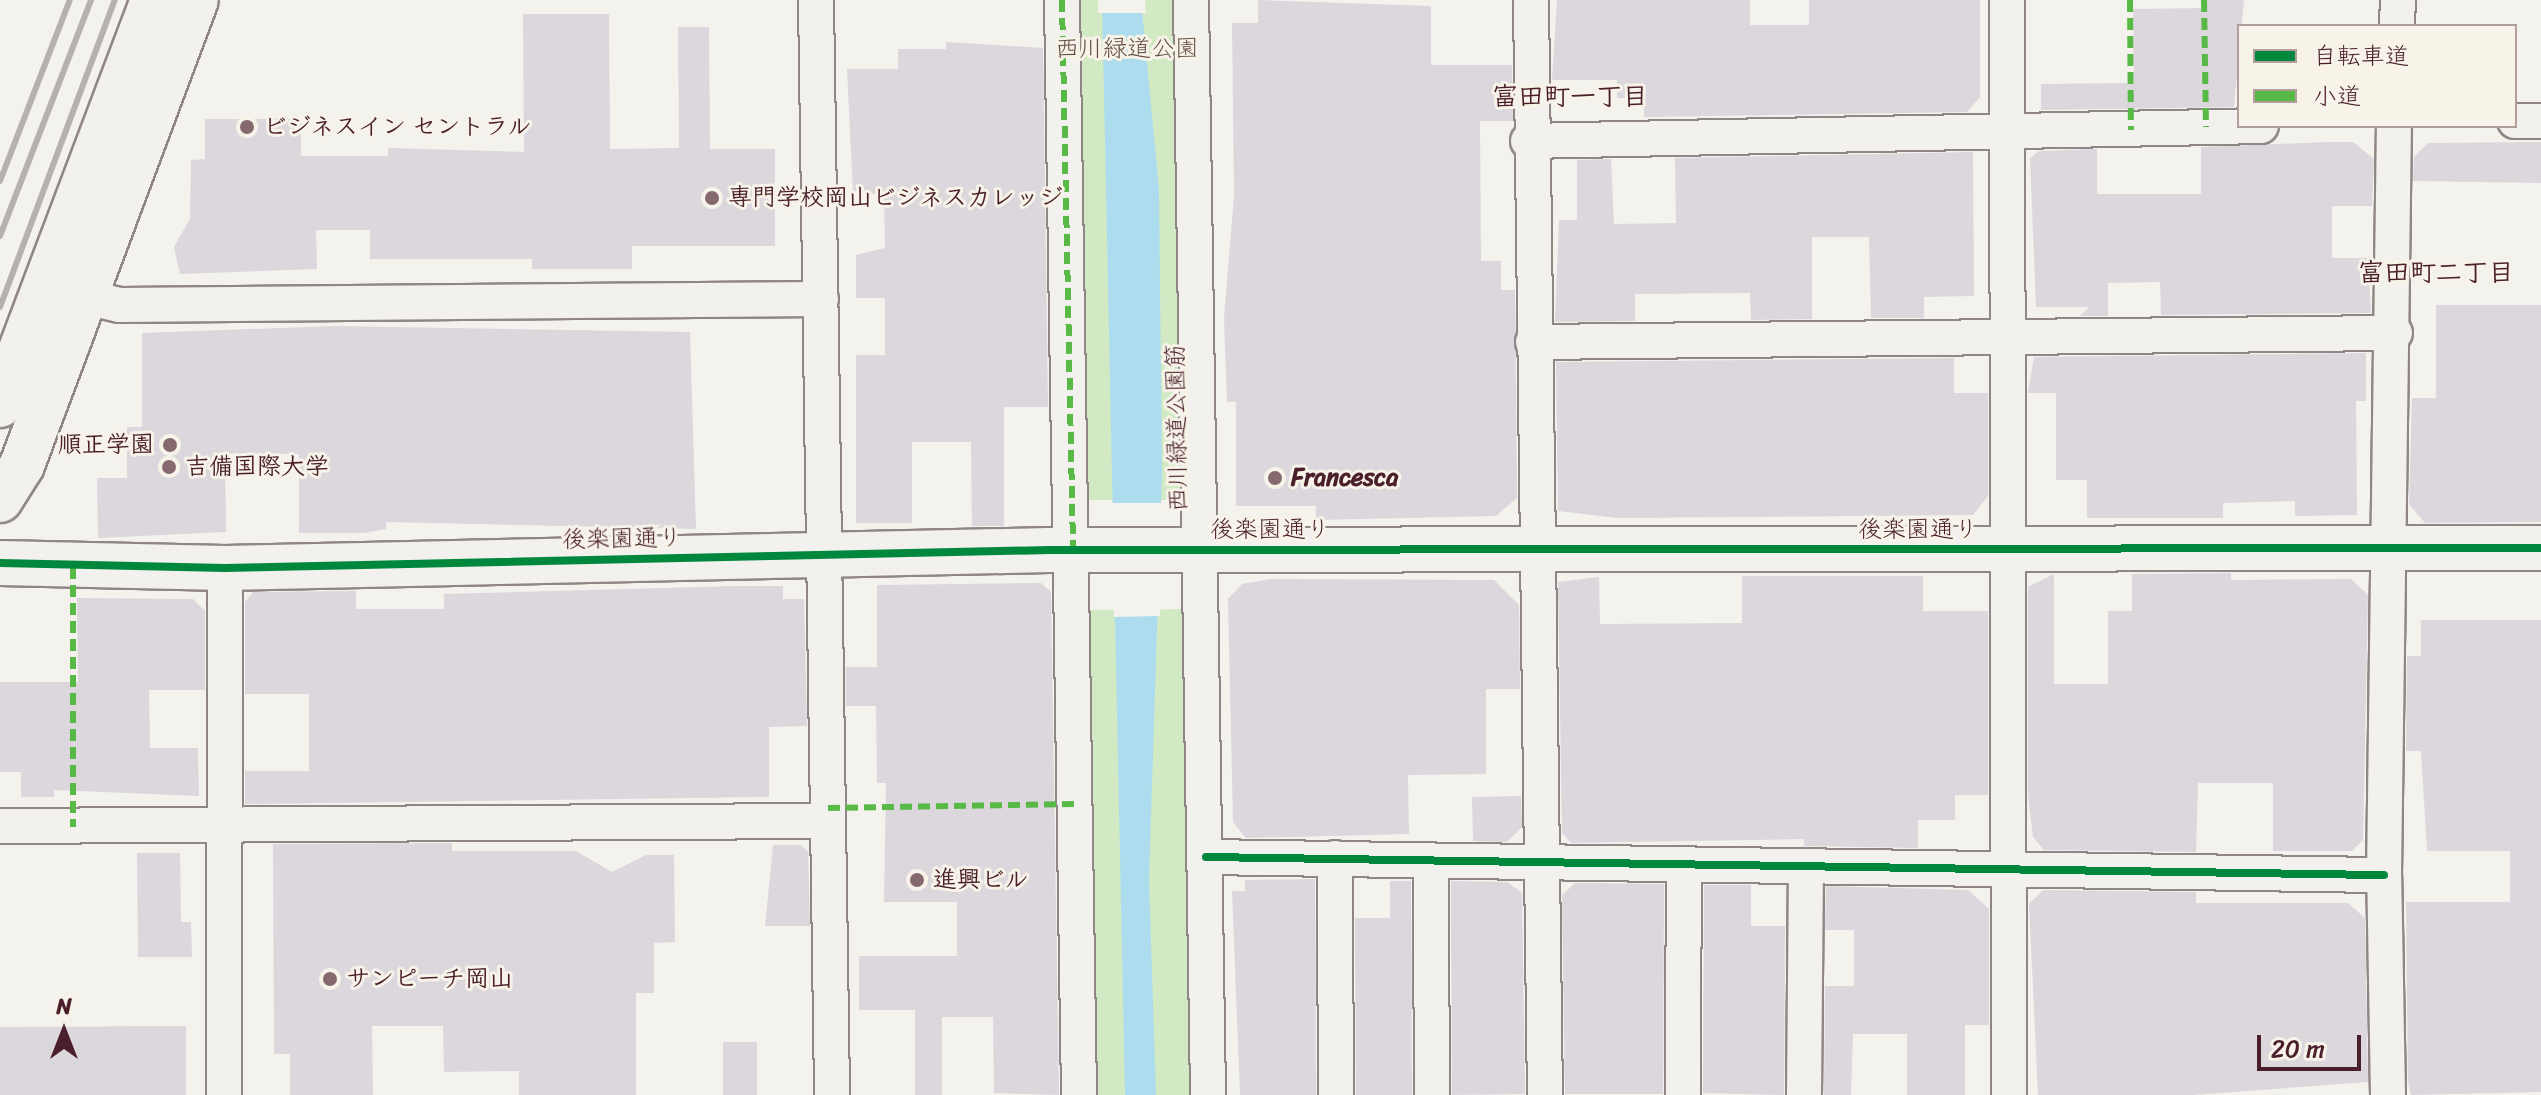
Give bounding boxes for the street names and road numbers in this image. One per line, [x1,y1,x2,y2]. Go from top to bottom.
street label: 西川緑道公園筋 [1161,344,1193,512]
street label: 後楽園通り [1210,516,1330,544]
street label: 後楽園通り [1858,516,1978,544]
street label: 後楽園通り [562,524,682,554]

